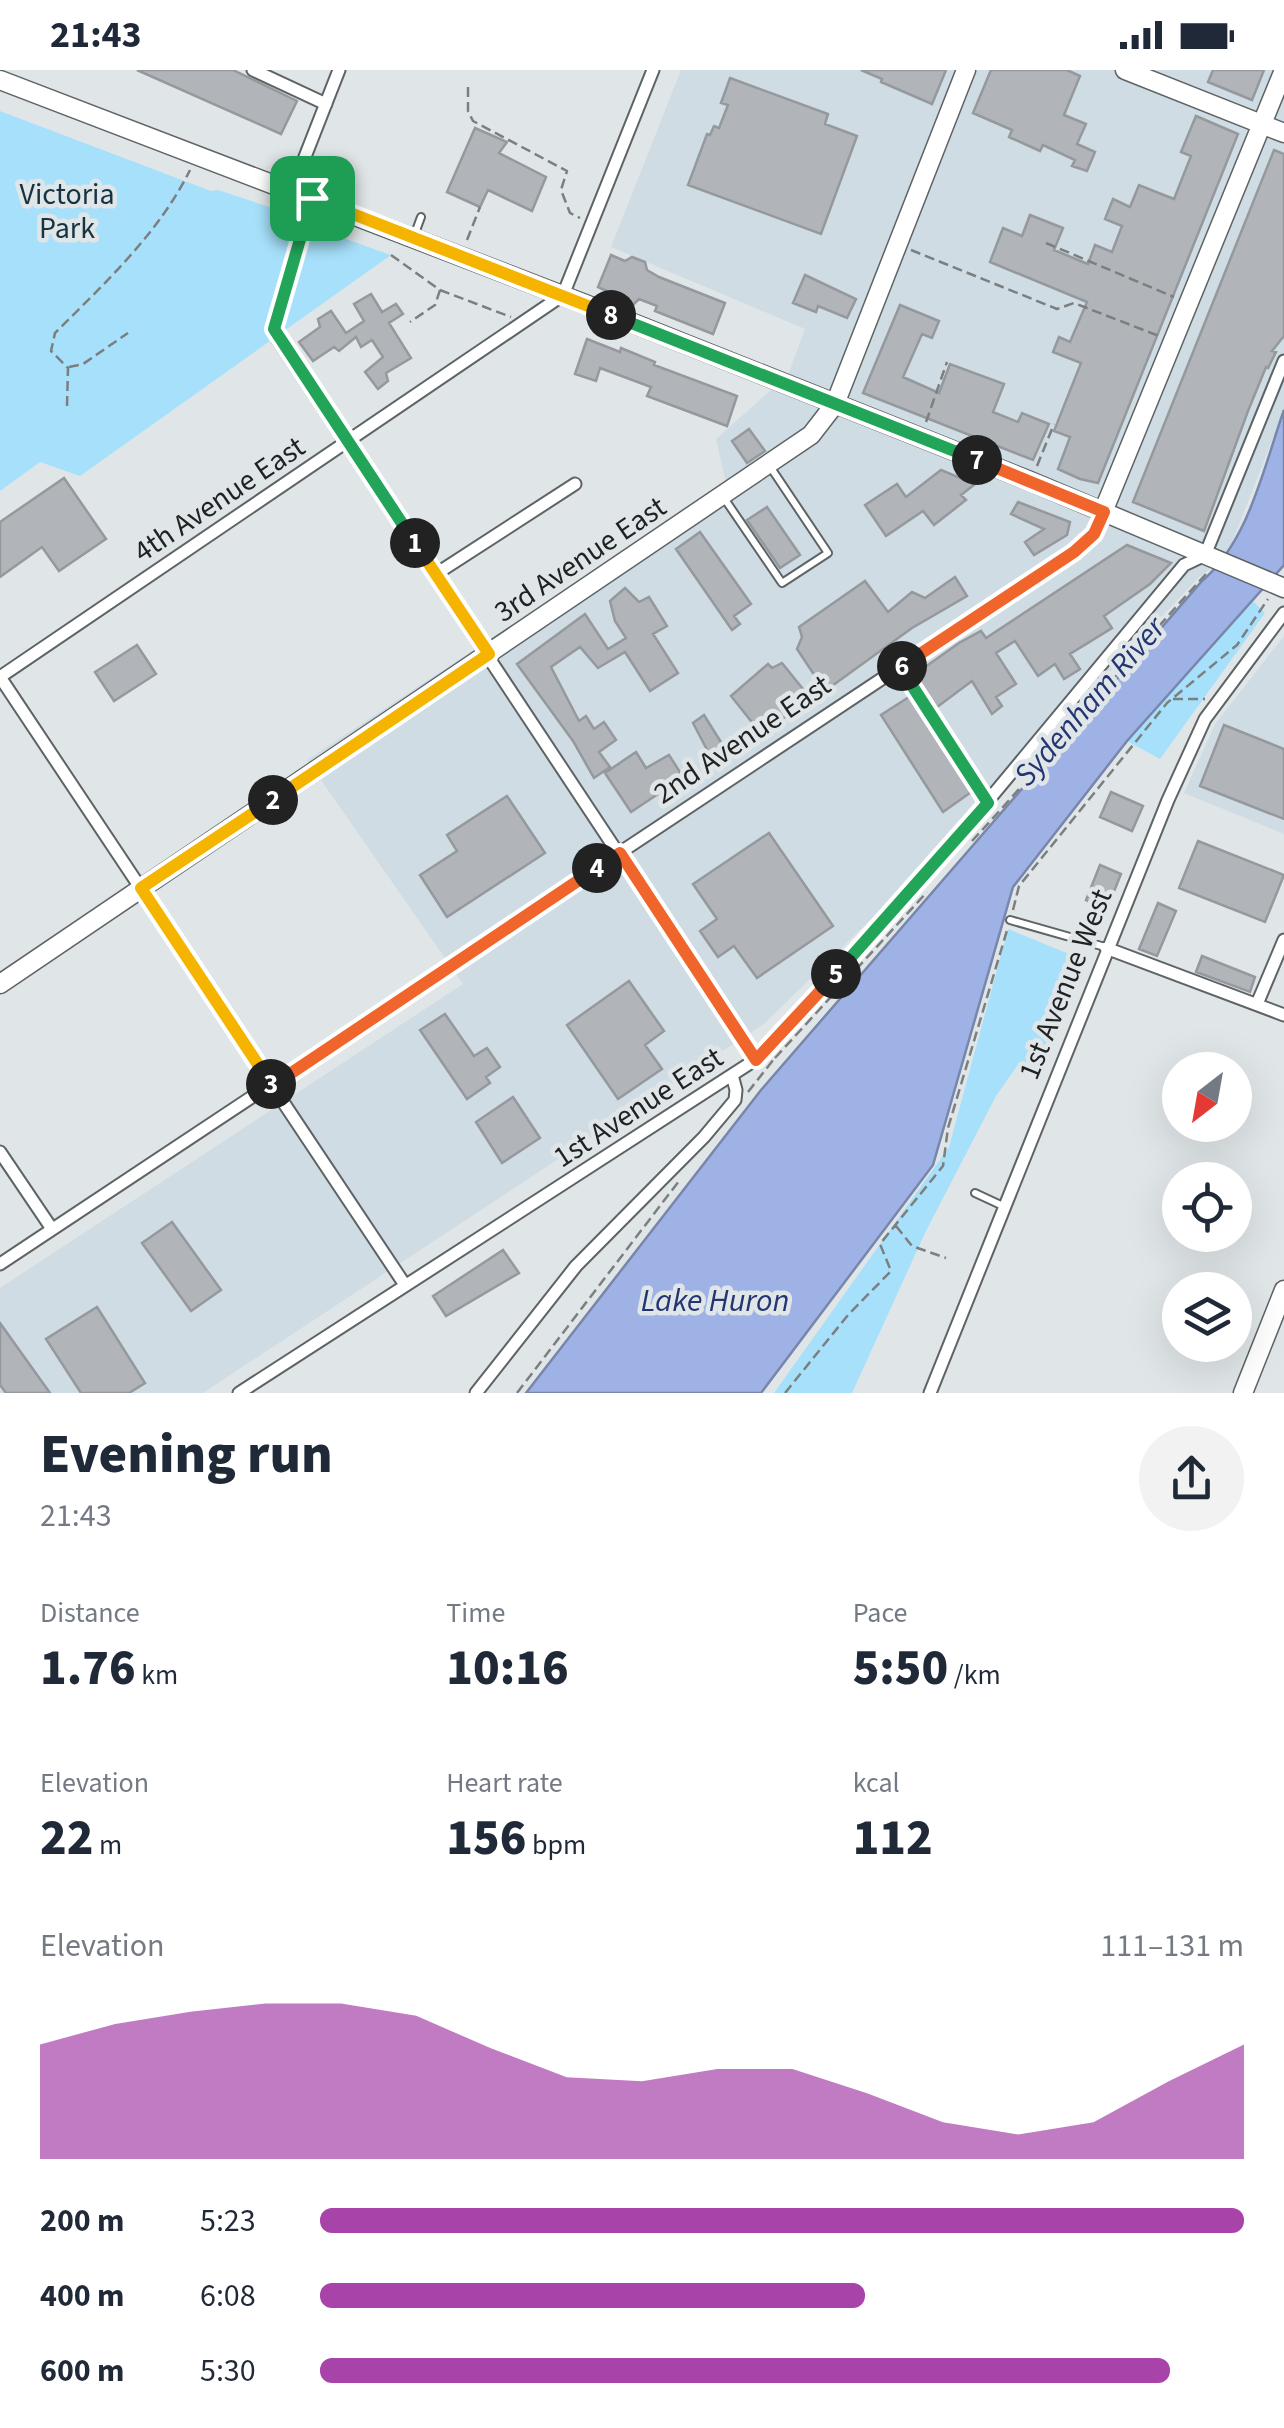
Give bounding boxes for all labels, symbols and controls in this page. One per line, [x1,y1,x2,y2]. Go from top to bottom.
text: 21:43 [50,8,142,62]
pin [270,156,355,241]
icon: arrive [285,171,340,226]
park label: Victoria Park [19,173,115,250]
pin: 8 [586,290,636,340]
text: 8 [604,295,618,335]
street label: 4th Avenue East [125,426,314,573]
pin: 7 [952,435,1002,485]
text: 7 [970,440,984,480]
street label: 3rd Avenue East [486,486,675,633]
pin: 1 [390,518,440,568]
text: 1 [408,523,422,563]
water label: Sydenham River [1003,605,1178,797]
pin: 6 [877,641,927,691]
text: 6 [895,646,909,686]
street label: 2nd Avenue East [645,664,839,815]
pin: 2 [248,775,298,825]
text: 2 [266,780,280,820]
pin: 4 [572,843,622,893]
text: 4 [590,848,604,888]
street label: 1st Avenue West [1008,882,1123,1086]
pin: 5 [811,949,861,999]
text: 5 [829,954,843,994]
street label: 1st Avenue East [545,1036,732,1178]
north arrow [1162,1052,1252,1142]
map controls [1162,1052,1252,1362]
pin: 3 [246,1059,296,1109]
text: 3 [264,1064,278,1104]
button: locate [1162,1162,1252,1252]
button: layers [1162,1272,1252,1362]
water label: Lake Huron [641,1278,789,1324]
text: Evening run [40,1416,333,1494]
button: share [1139,1426,1244,1531]
text: 21:43 [40,1493,112,1539]
text: Distance [40,1593,140,1633]
text: Time [446,1593,505,1633]
text: Pace [853,1593,908,1633]
text: 1.76 [40,1633,136,1704]
text: 10:16 [446,1633,569,1704]
text: 5:50 [853,1633,948,1704]
text: km [136,1655,178,1695]
text: /km [948,1655,1001,1695]
text: Elevation [40,1763,149,1803]
text: Heart rate [446,1763,563,1803]
text: kcal [853,1763,900,1803]
text: 22 [40,1803,93,1874]
text: 156 [446,1803,526,1874]
text: 112 [853,1803,933,1874]
text: m [93,1825,122,1865]
text: bpm [526,1825,586,1865]
text: Elevation [40,1923,165,1969]
text: 111–131 m [1100,1923,1244,1969]
text: 200 m [40,2198,125,2244]
text: 5:23 [200,2198,256,2244]
text: 400 m [40,2273,125,2319]
text: 6:08 [200,2273,256,2319]
text: 600 m [40,2348,125,2394]
text: 5:30 [200,2348,256,2394]

